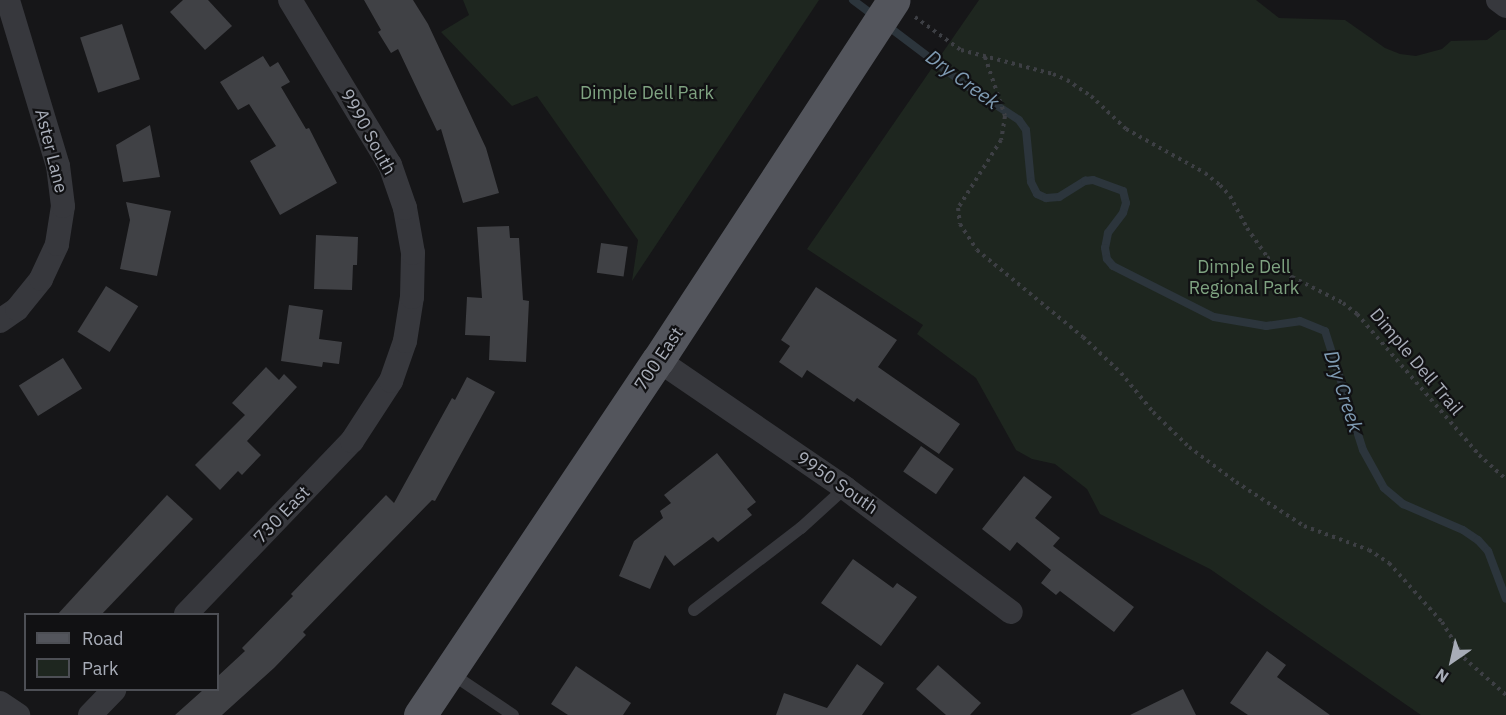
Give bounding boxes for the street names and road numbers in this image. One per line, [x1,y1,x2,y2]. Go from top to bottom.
street label: 9990 South [336,85,400,179]
street label: Aster Lane [30,107,72,195]
street label: Dimple Dell Trail [1365,304,1467,420]
street label: 700 East [630,323,688,395]
street label: 9950 South [792,447,882,519]
street label: 730 East [249,482,315,548]

